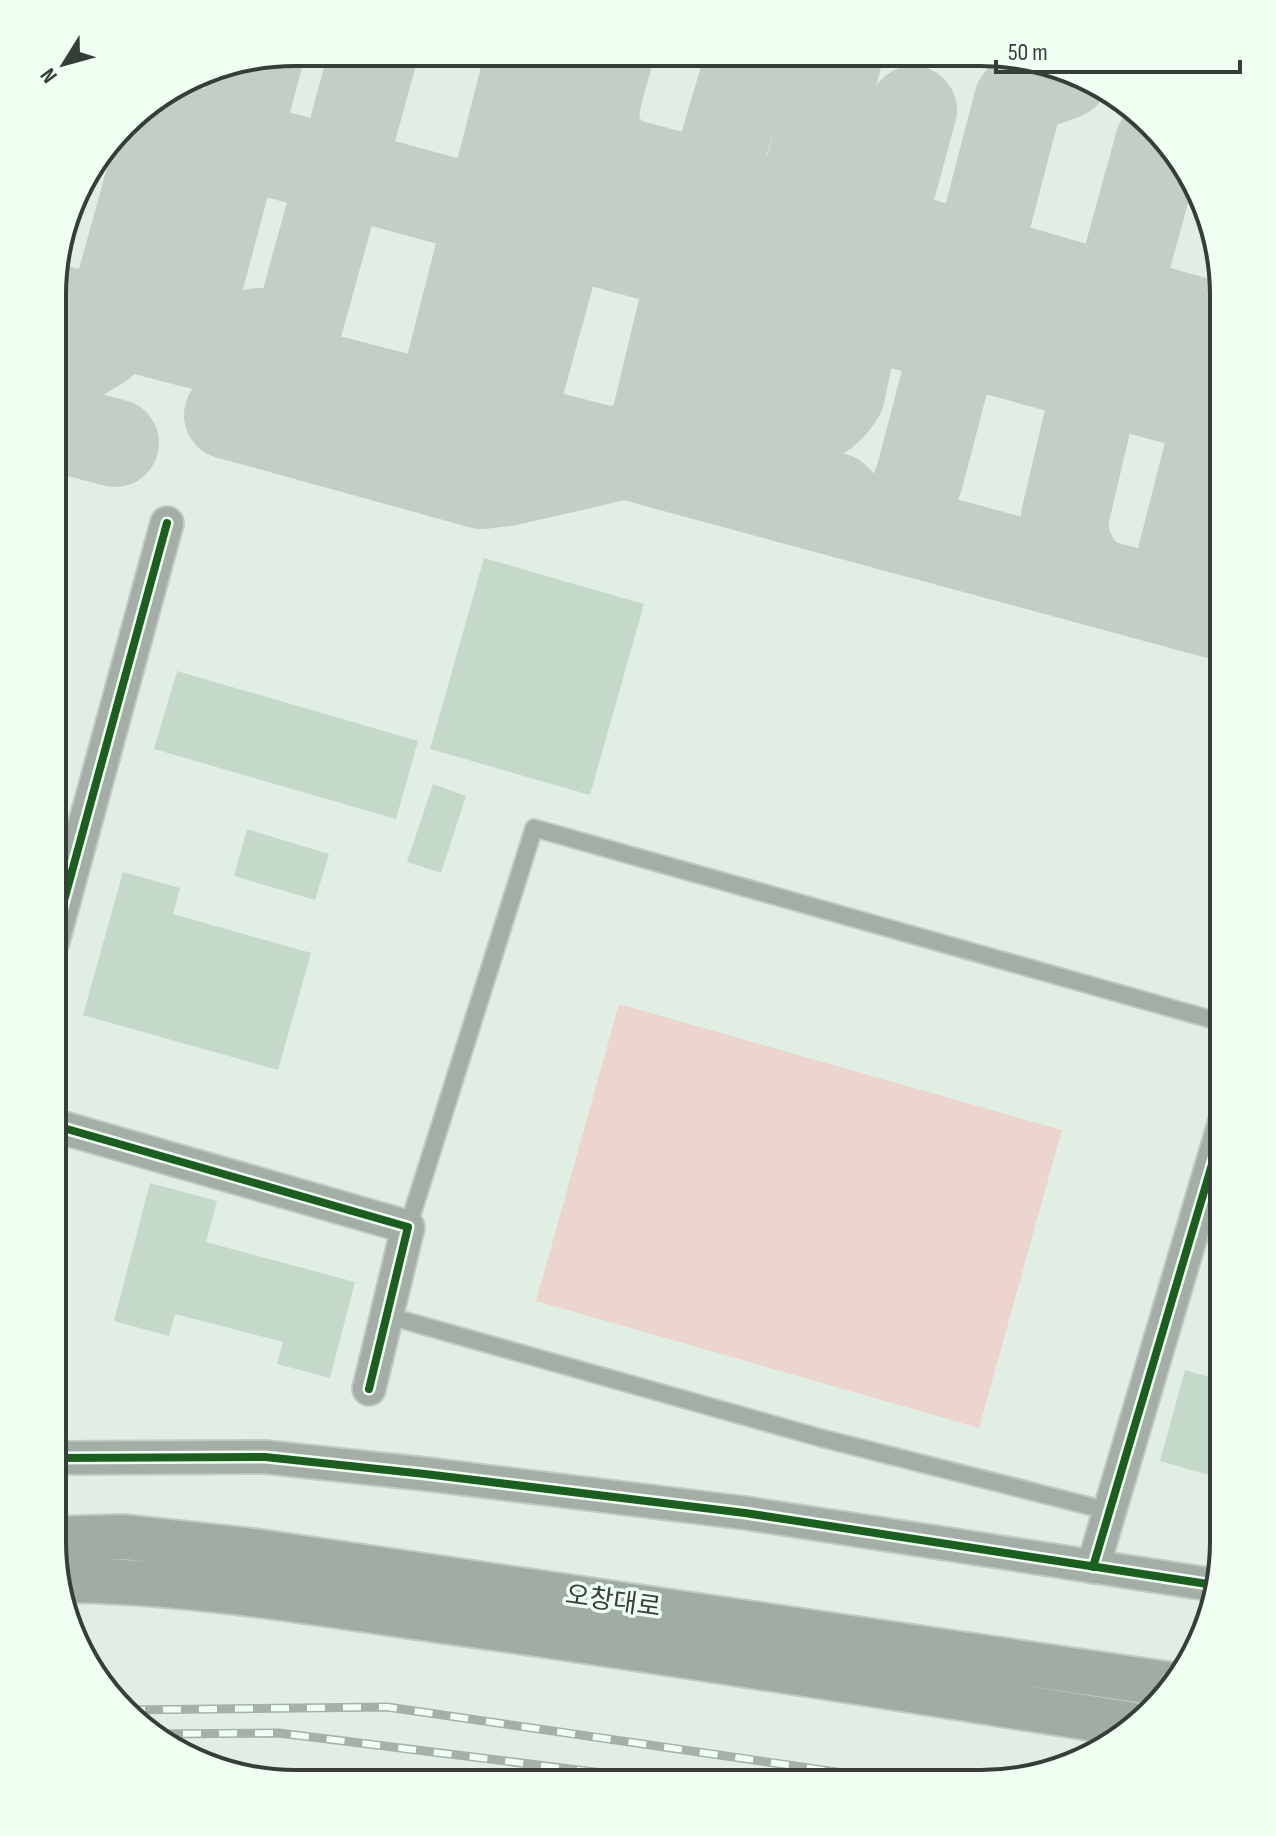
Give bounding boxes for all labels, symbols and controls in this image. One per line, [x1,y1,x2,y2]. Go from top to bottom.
north arrow [24,24,104,104]
scale bar [996,24,1240,74]
text: 50 m [1008,38,1048,67]
text: N [35,62,64,88]
street label: 오창대로 [563,1580,663,1624]

